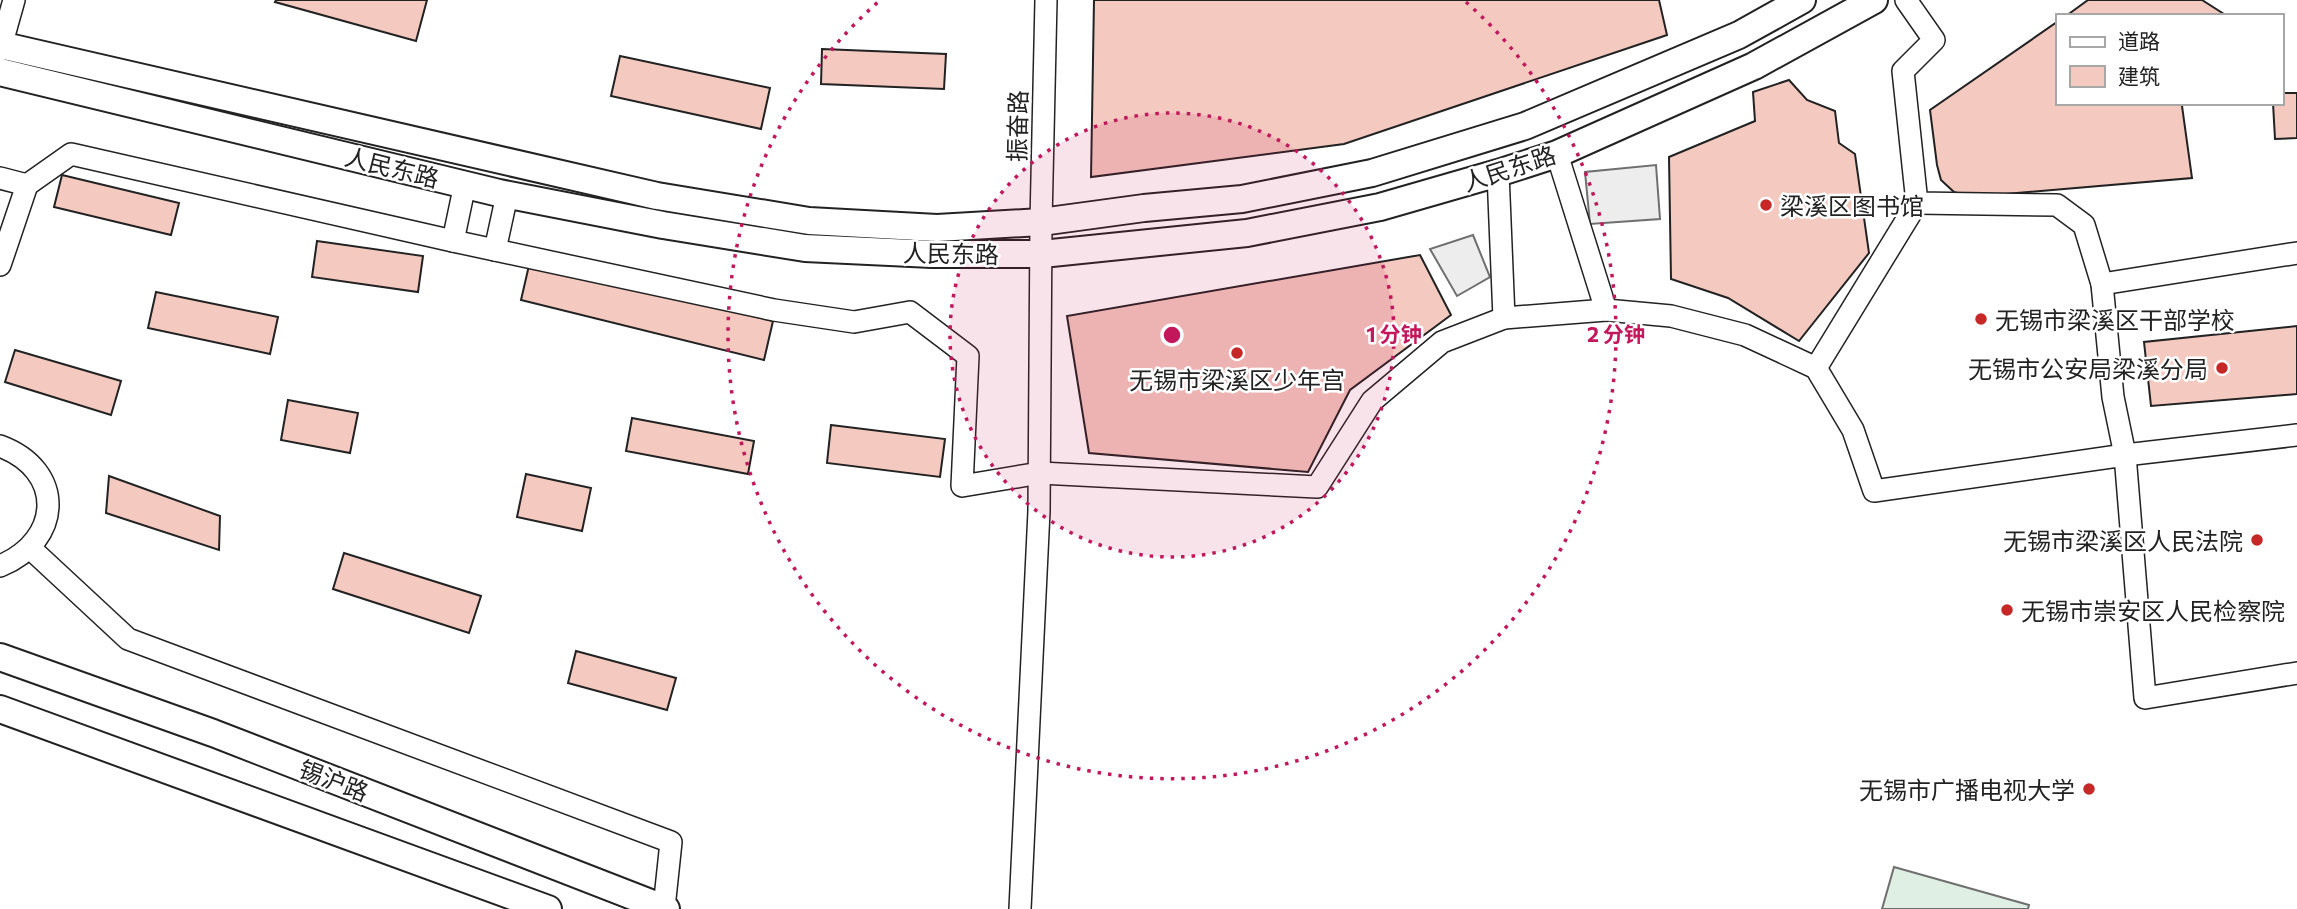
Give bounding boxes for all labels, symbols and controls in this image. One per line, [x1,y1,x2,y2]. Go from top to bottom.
legend [2056,14,2283,105]
text: 道路 [2118,28,2160,53]
text: 建筑 [2118,63,2160,88]
street label: 振奋路 [1002,90,1032,162]
street label: 人民东路 [1459,139,1559,197]
street label: 人民东路 [342,141,442,193]
place label: 梁溪区图书馆 [1780,191,1924,220]
marker: 梁溪区图书馆 [1758,197,1774,213]
street label: 人民东路 [903,238,999,268]
place label: 无锡市梁溪区干部学校 [1995,305,2235,334]
marker: 无锡市梁溪区干部学校 [1973,311,1989,327]
text: 1 分钟 [1366,321,1422,346]
text: 2 分钟 [1587,321,1645,346]
centre of rings [1160,323,1184,347]
marker: 无锡市梁溪区少年宫 [1229,345,1245,361]
place label: 无锡市公安局梁溪分局 [1968,354,2208,383]
marker: 无锡市公安局梁溪分局 [2214,360,2230,376]
place label: 无锡市梁溪区少年宫 [1129,365,1345,394]
place label: 无锡市梁溪区人民法院 [2003,526,2243,555]
marker: 无锡市梁溪区人民法院 [2249,532,2265,548]
place label: 无锡市崇安区人民检察院 [2021,596,2285,625]
marker: 无锡市崇安区人民检察院 [1999,602,2015,618]
street label: 锡沪路 [295,754,373,806]
place label: 无锡市广播电视大学 [1859,775,2075,804]
marker: 无锡市广播电视大学 [2081,781,2097,797]

